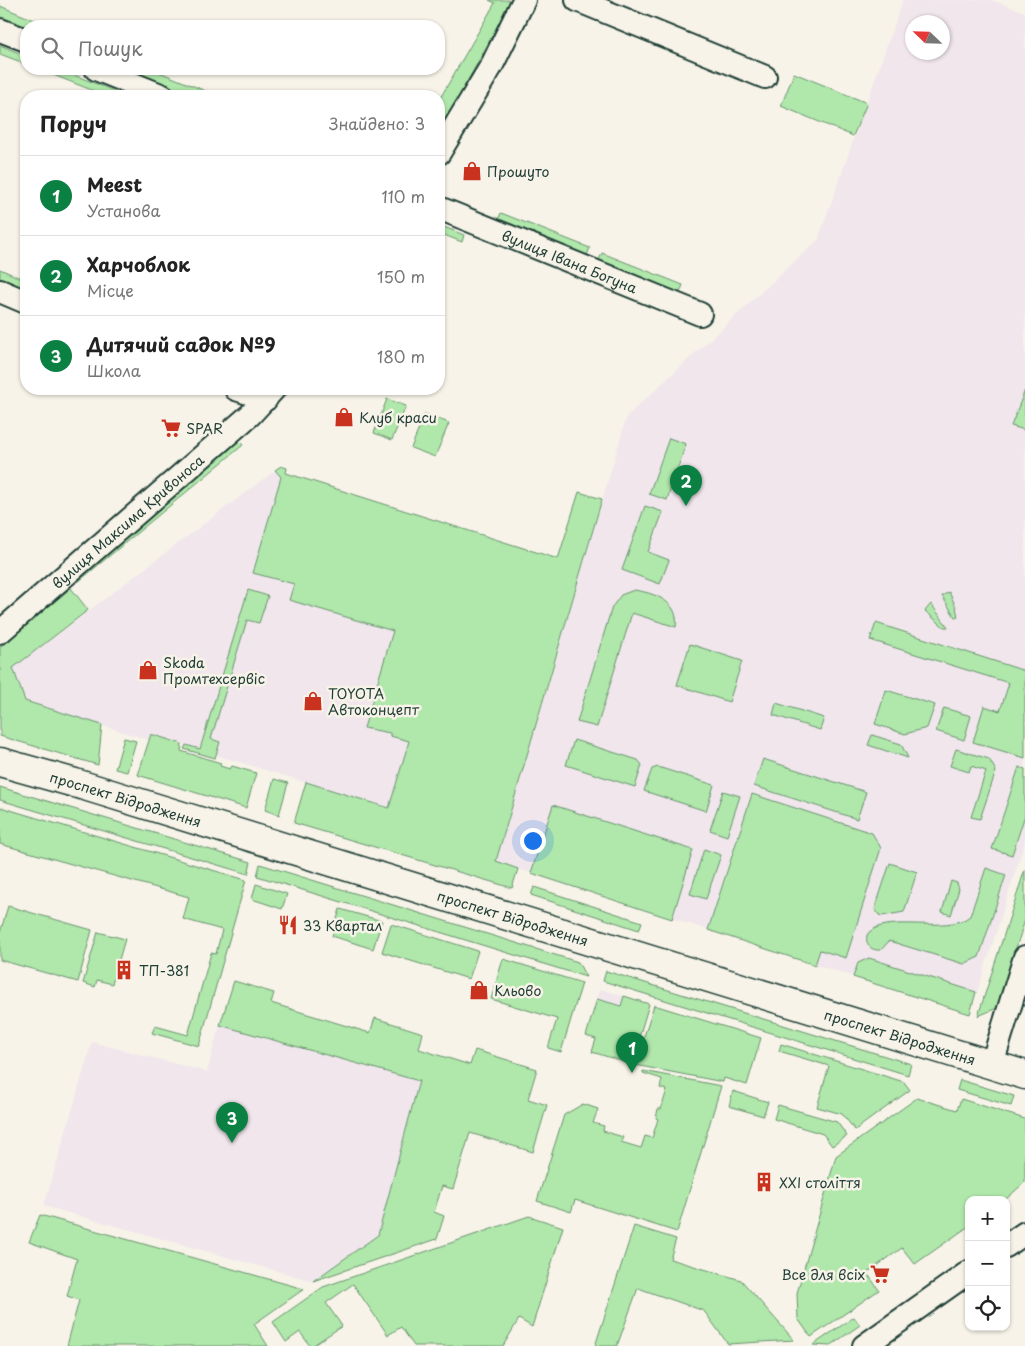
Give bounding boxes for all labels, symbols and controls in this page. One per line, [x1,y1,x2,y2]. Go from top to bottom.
north arrow [905,15,950,60]
search box [20,20,445,75]
icon: search [38,34,66,62]
text: Пошук [78,34,143,62]
text: Поруч [40,107,107,139]
text: Знайдено: 3 [329,111,425,135]
shop icon: Прошуто [461,160,483,182]
place label: Прошуто [487,161,550,182]
text: Meest [87,170,142,198]
text: 1 [52,184,60,208]
text: 110 m [382,184,425,208]
text: Установа [87,198,160,222]
street label: вулиця Івана Богуна [499,224,641,298]
text: Харчоблок [87,250,190,278]
text: 2 [50,264,62,288]
text: 150 m [377,264,425,288]
text: Місце [87,278,134,302]
text: Дитячий садок №9 [87,330,276,358]
text: 3 [51,344,61,368]
text: 180 m [377,344,425,368]
text: Школа [87,358,141,382]
shop icon: Клуб краси [333,406,355,428]
place label: Клуб краси [359,407,437,428]
supermarket icon: SPAR [160,417,182,439]
place label: SPAR [186,418,223,439]
street label: вулиця Максима Кривоноса [47,449,209,593]
pin: 2 [670,465,702,506]
place label: Skoda Промтехсервіс [163,652,265,689]
shop icon: Skoda Промтехсервіс [137,659,159,681]
place label: TOYOTA Автоконцепт [328,683,420,720]
shop icon: TOYOTA Автоконцепт [302,690,324,712]
street label: проспект Відродження [48,766,204,832]
your location [520,828,546,854]
street label: проспект Відродження [435,884,591,951]
restaurant icon: 33 Квартал [277,914,299,936]
place label: 33 Квартал [303,915,382,936]
building icon: ТП-381 [113,959,135,981]
place label: ТП-381 [139,960,189,981]
shop icon: Кльово [468,979,490,1001]
place label: Кльово [494,980,541,1001]
street label: проспект Відродження [822,1003,978,1070]
pin: 1 [616,1032,648,1073]
pin: 3 [216,1102,248,1143]
building icon: ХХІ століття [753,1171,775,1193]
place label: ХХІ століття [779,1172,861,1193]
map controls [965,1196,1010,1331]
button: + [965,1196,1010,1241]
button: − [965,1241,1010,1286]
supermarket icon: Все для всіх [869,1263,891,1285]
place label: Все для всіх [781,1264,865,1285]
button: locate [965,1286,1010,1331]

